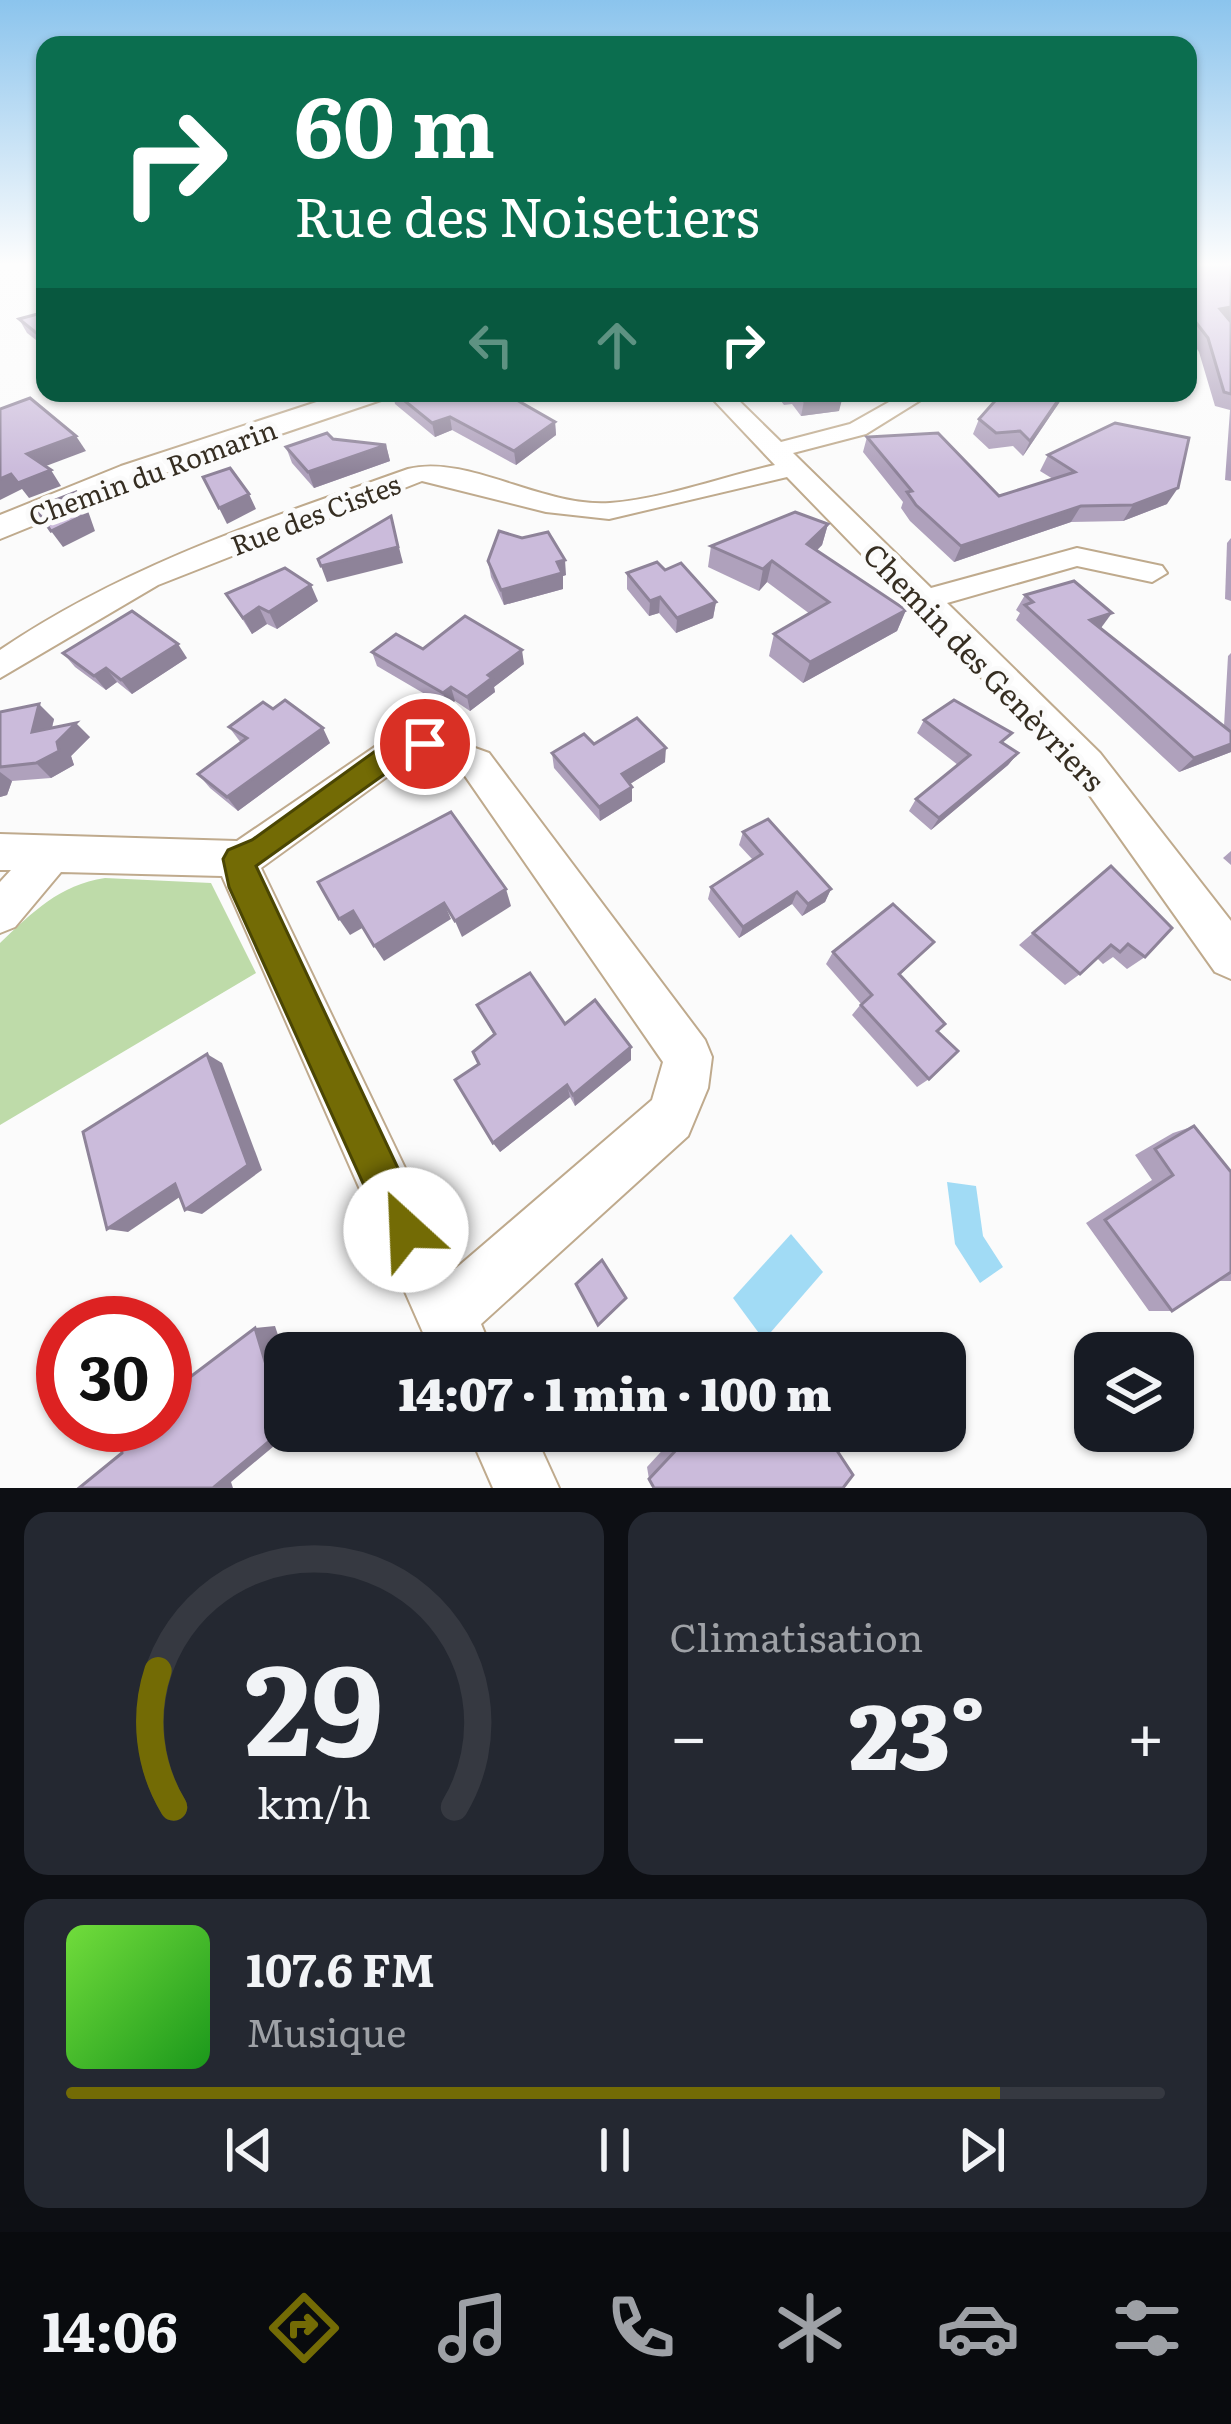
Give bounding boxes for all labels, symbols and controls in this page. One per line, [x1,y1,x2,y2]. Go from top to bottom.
text: 60 m [294,59,495,184]
icon: right [96,84,252,240]
text: Rue des Noisetiers [294,173,760,254]
icon: left [458,312,524,378]
icon: ahead [584,312,650,378]
icon: right [710,312,776,378]
street label: Chemin du Romarin [22,407,282,535]
street label: Rue des Cistes [224,462,406,564]
street label: Chemin des Genèvriers [854,532,1116,800]
pin [374,693,476,795]
icon: arrive [392,711,458,777]
position arrow [343,1167,469,1293]
speed limit sign: 30 [36,1296,192,1452]
map controls [1074,1332,1194,1452]
button: layers [1074,1332,1194,1452]
text: 14:07 · 1 min · 100 m [399,1358,832,1425]
text: Climatisation [670,1606,923,1664]
text: 29 [244,1609,383,1794]
text: 23° [849,1664,986,1798]
text: − [670,1683,708,1781]
text: + [1127,1683,1165,1781]
text: km/h [257,1768,371,1831]
text: 107.6 FM [246,1934,435,2001]
text: Musique [246,2001,407,2059]
icon: previous [216,2117,282,2183]
icon: pause [582,2117,648,2183]
icon: next [949,2117,1015,2183]
icon: directions [262,2286,346,2370]
icon: music [431,2286,515,2370]
icon: phone [599,2286,683,2370]
icon: climate [768,2286,852,2370]
icon: car [936,2286,1020,2370]
icon: filters [1105,2286,1189,2370]
text: 14:06 [42,2288,178,2369]

